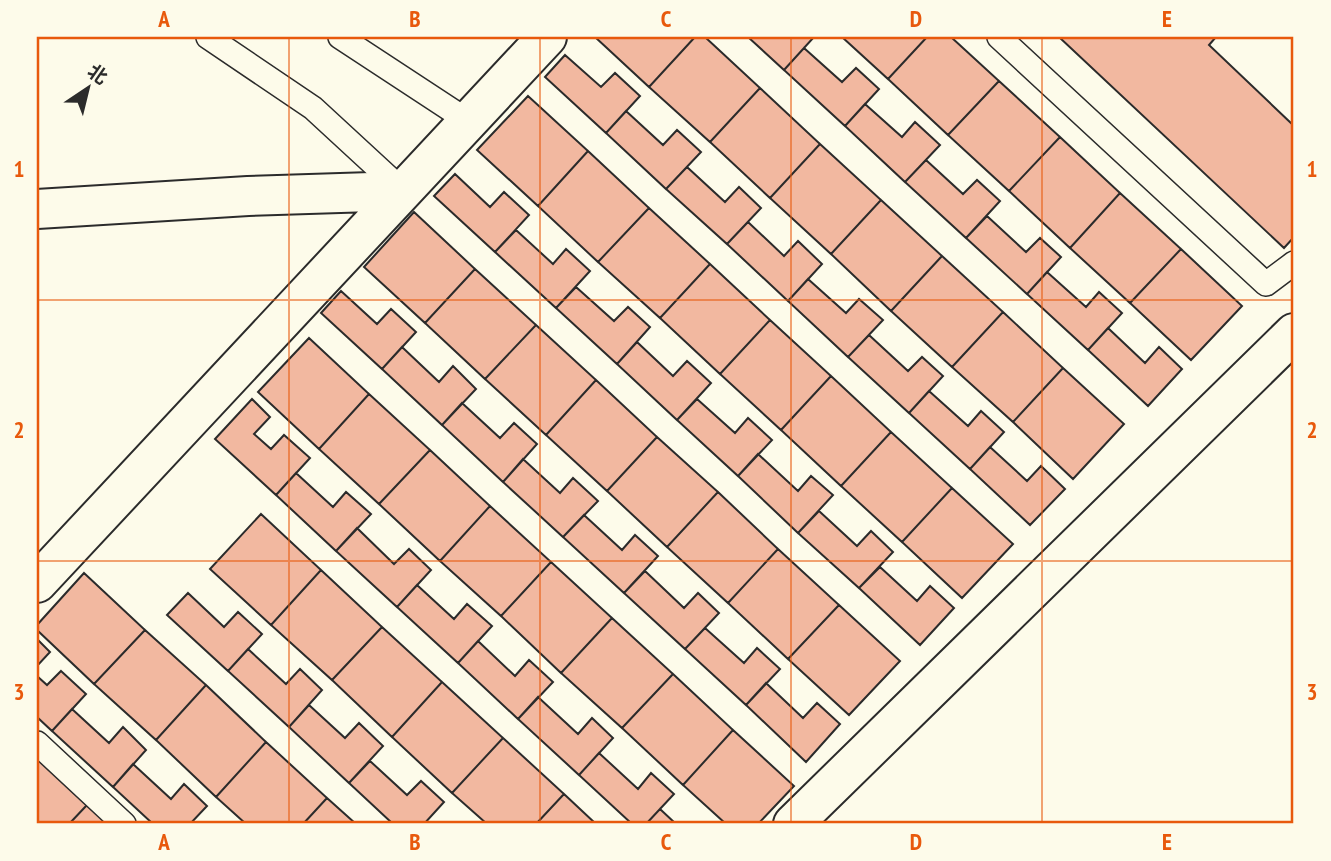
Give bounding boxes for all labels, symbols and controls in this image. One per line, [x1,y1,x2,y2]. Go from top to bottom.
text: A [157,4,170,33]
text: B [409,4,421,33]
text: C [661,4,672,33]
text: D [910,4,922,33]
text: E [1162,4,1172,33]
north arrow [52,52,122,122]
text: 北 [83,59,112,89]
text: 1 [14,154,25,183]
text: 1 [1307,154,1318,183]
text: 2 [14,415,25,444]
text: 2 [1307,415,1318,444]
text: 3 [14,677,25,706]
text: 3 [1307,677,1318,706]
text: A [157,827,170,856]
text: B [409,827,421,856]
text: C [661,827,672,856]
text: D [910,827,922,856]
text: E [1162,827,1172,856]

